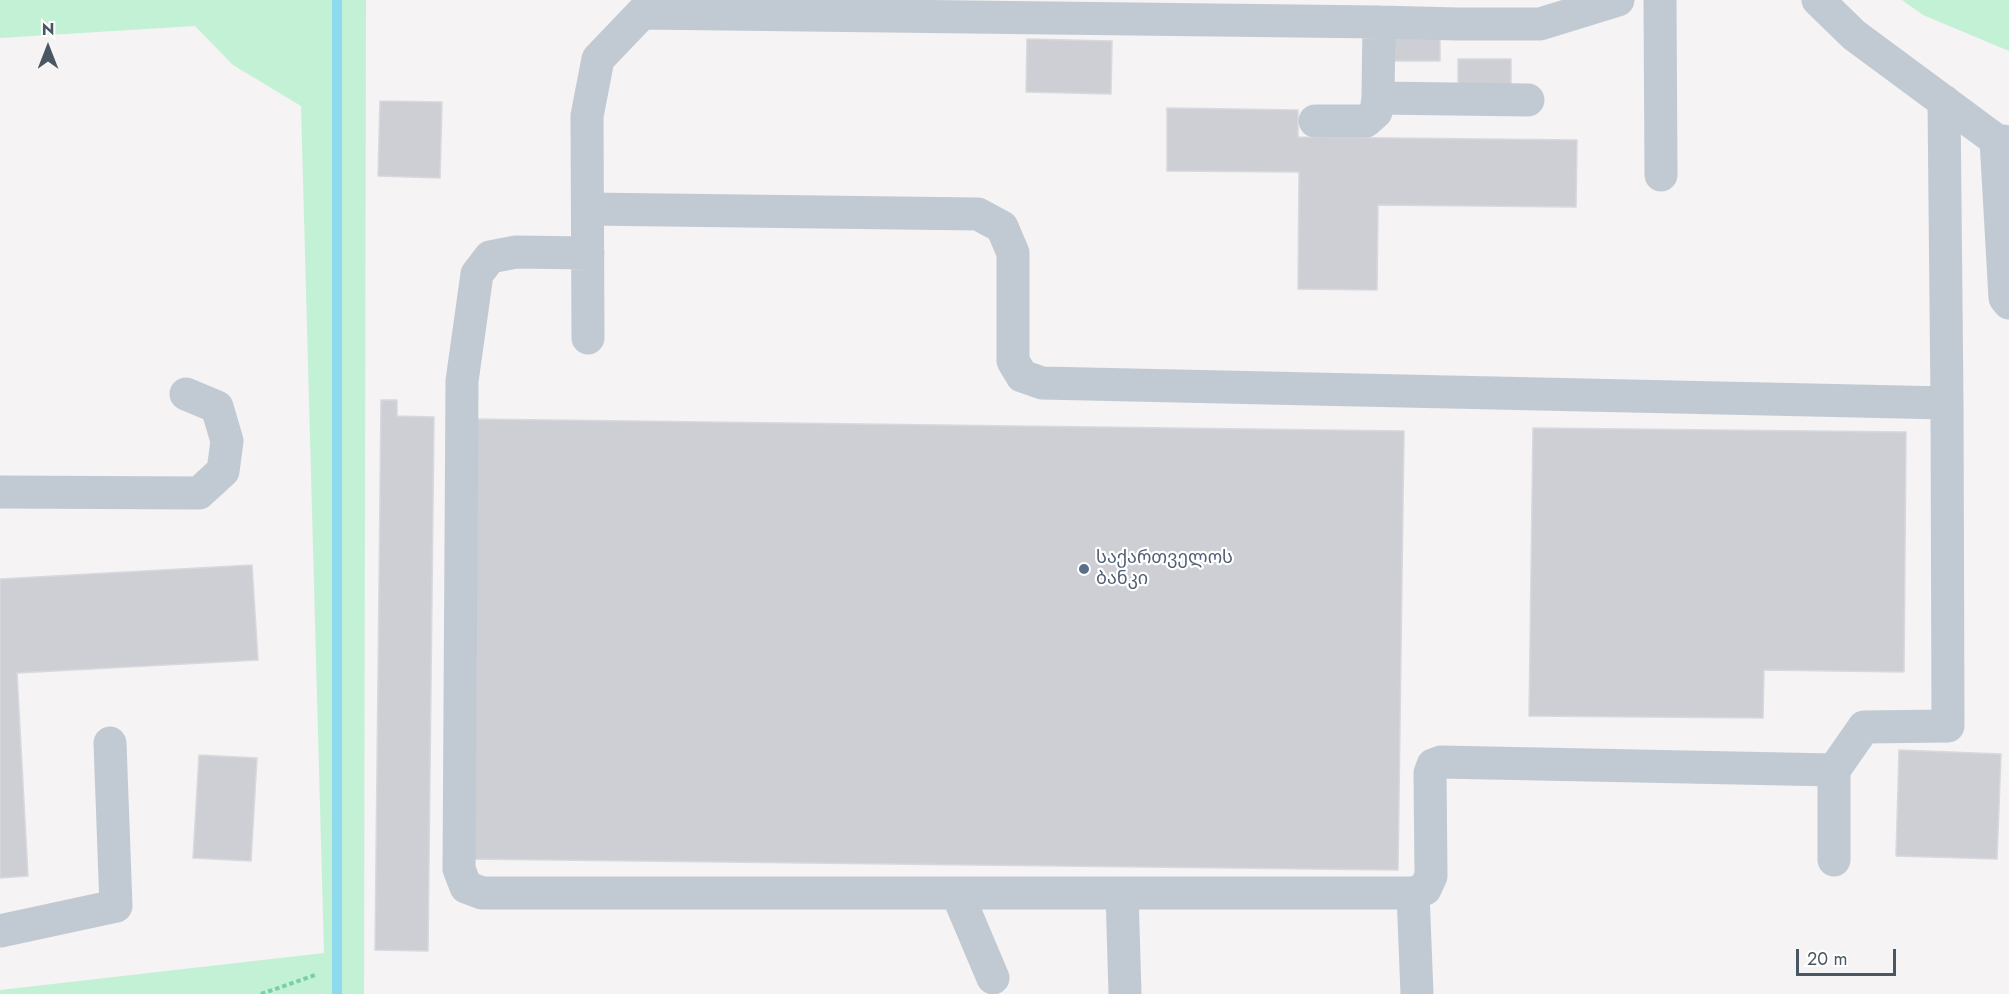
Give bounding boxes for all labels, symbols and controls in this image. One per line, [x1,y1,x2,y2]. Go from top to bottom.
north arrow [18,18,78,78]
text: N [42,18,54,41]
place label: საქართველოს ბანკი [1096,548,1233,590]
marker: საქართველოს ბანკი [1077,562,1091,576]
scale bar [1799,937,1900,975]
text: 20 m [1807,946,1847,972]

